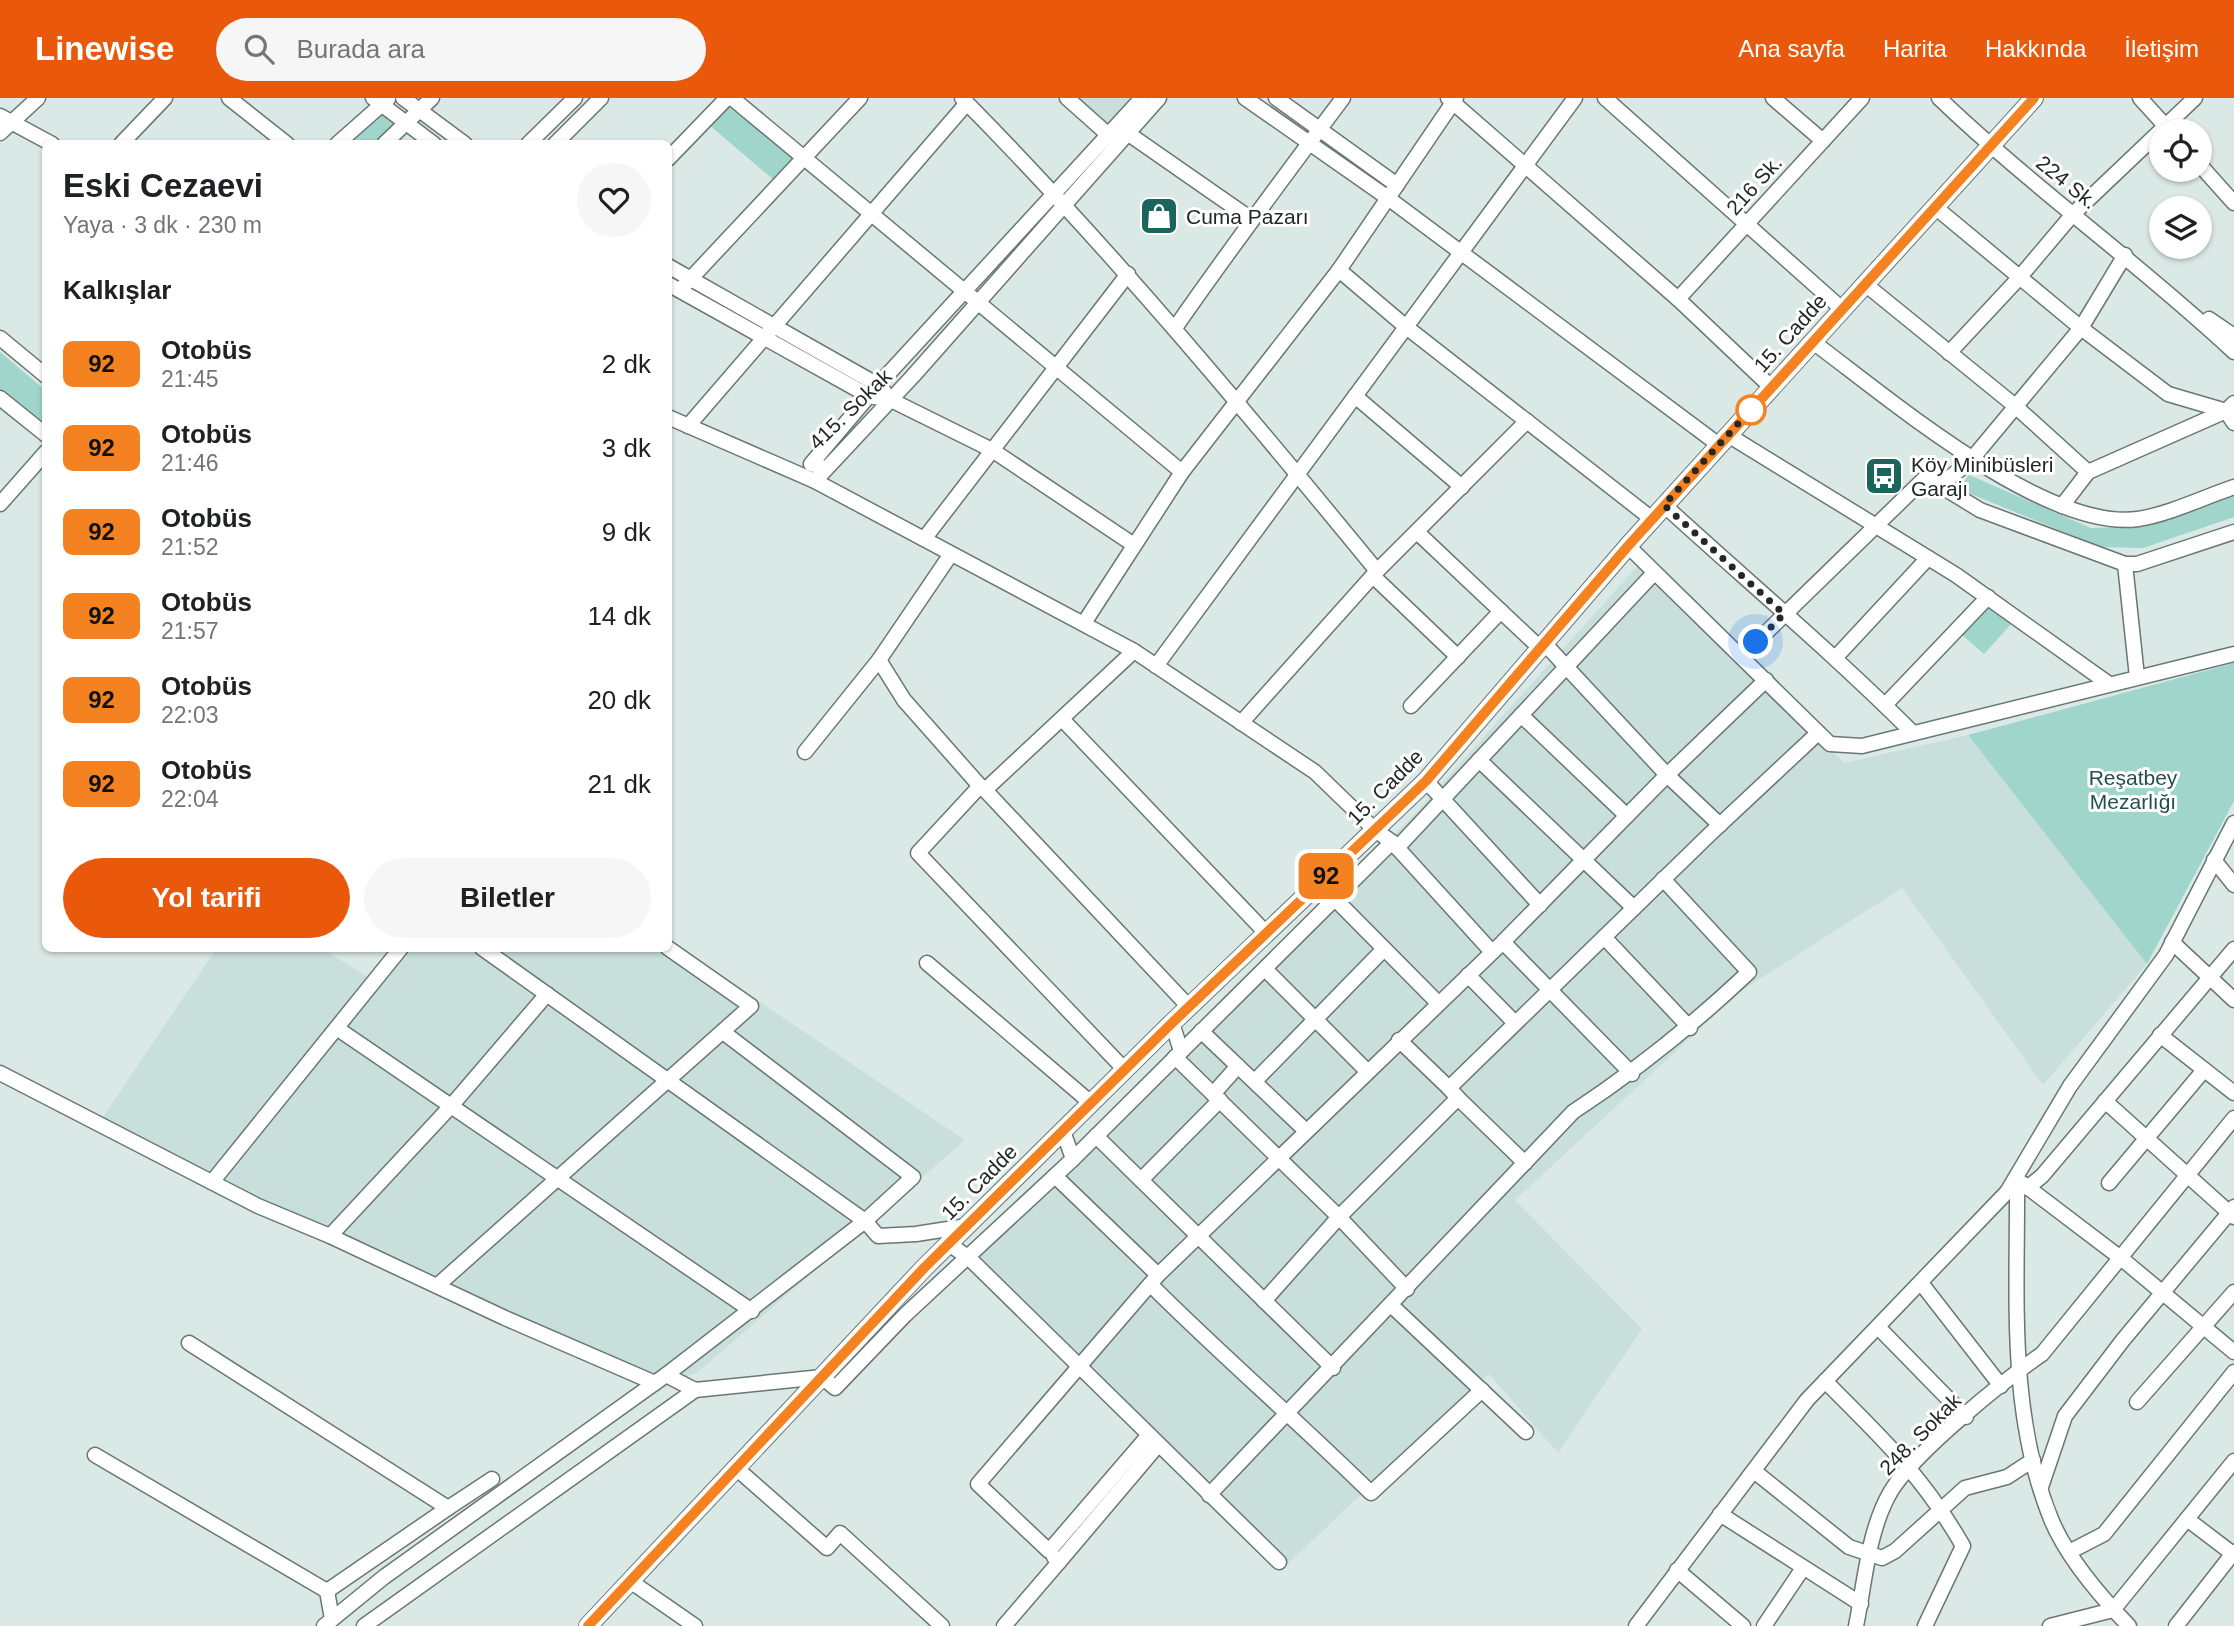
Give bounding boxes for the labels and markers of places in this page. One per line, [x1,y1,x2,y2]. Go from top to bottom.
shop icon: Cuma Pazarı [1138,195,1180,237]
place label: Cuma Pazarı [1186,205,1309,228]
unlabelled marker [1736,395,1766,425]
place label: Köy Minibüsleri Garajı [1911,453,2053,500]
bus stop icon: Köy Minibüsleri Garajı [1863,455,1905,497]

